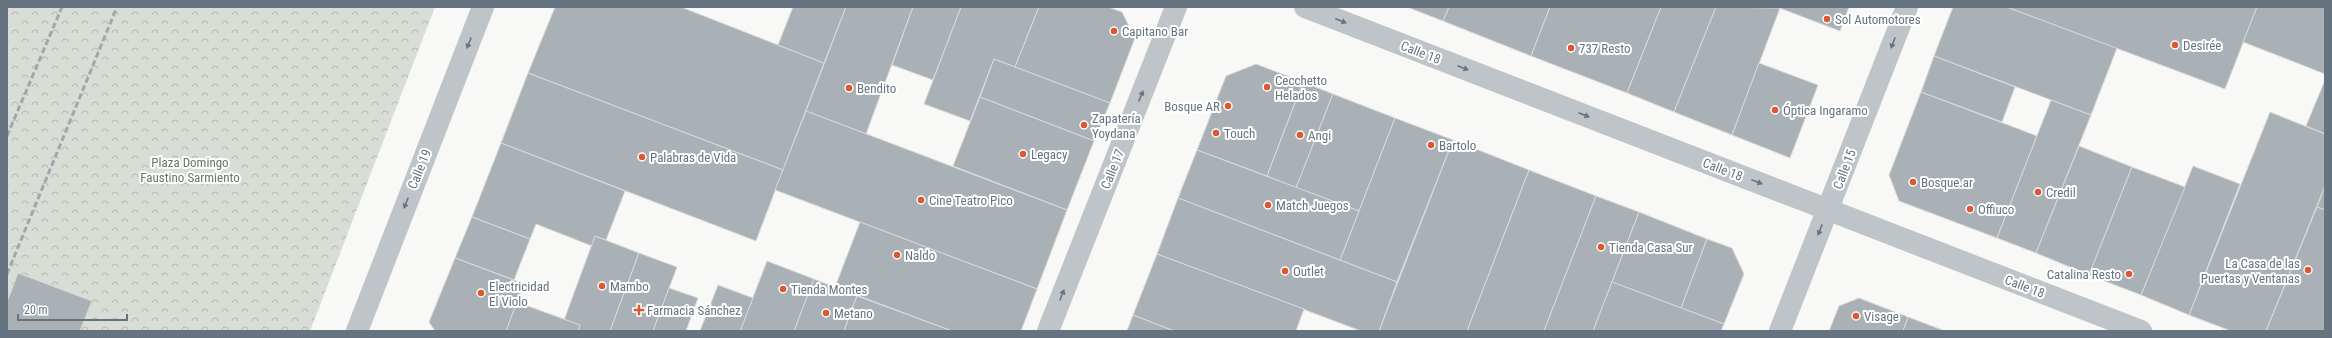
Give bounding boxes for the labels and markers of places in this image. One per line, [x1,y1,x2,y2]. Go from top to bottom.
place label: Sol Automotores [1835,12,1921,27]
marker: Sol Automotores [1822,14,1832,24]
place label: Capitano Bar [1122,24,1188,39]
marker: Capitano Bar [1109,26,1119,36]
place label: Desirée [2183,38,2221,53]
marker: Desirée [2170,40,2180,50]
place label: 737 Resto [1579,41,1630,56]
marker: 737 Resto [1566,43,1576,53]
place label: Cecchetto Helados [1275,73,1327,103]
place label: Bendito [857,81,896,96]
marker: Cecchetto Helados [1262,82,1272,92]
marker: Bendito [844,83,854,93]
place label: Bosque AR [1164,99,1220,114]
marker: Bosque AR [1223,101,1233,111]
place label: Óptica Ingaramo [1783,103,1868,118]
marker: Óptica Ingaramo [1770,105,1780,115]
place label: Zapatería Yoydana [1092,111,1141,141]
marker: Zapatería Yoydana [1079,120,1089,130]
place label: Touch [1224,126,1255,141]
marker: Touch [1211,128,1221,138]
place label: Angi [1308,128,1331,143]
marker: Angi [1295,130,1305,140]
place label: Bartolo [1439,138,1476,153]
marker: Bartolo [1426,140,1436,150]
place label: Legacy [1031,147,1068,162]
marker: Legacy [1018,149,1028,159]
place label: Palabras de Vida [650,150,736,165]
marker: Palabras de Vida [637,152,647,162]
place label: Bosque.ar [1921,175,1973,190]
marker: Bosque.ar [1908,177,1918,187]
place label: Credil [2046,185,2076,200]
marker: Credil [2033,187,2043,197]
place label: Cine Teatro Pico [929,193,1013,208]
marker: Cine Teatro Pico [916,195,926,205]
place label: Match Juegos [1276,198,1349,213]
marker: Match Juegos [1263,200,1273,210]
place label: Offiuco [1978,202,2014,217]
marker: Offiuco [1965,204,1975,214]
place label: Tienda Casa Sur [1609,240,1693,255]
marker: Tienda Casa Sur [1596,242,1606,252]
place label: Naldo [905,248,935,263]
marker: Naldo [892,250,902,260]
place label: La Casa de las Puertas y Ventanas [2201,256,2300,286]
place label: Outlet [1293,264,1324,279]
marker: La Casa de las Puertas y Ventanas [2303,265,2313,275]
marker: Outlet [1280,266,1290,276]
place label: Catalina Resto [2047,267,2121,282]
marker: Catalina Resto [2124,269,2134,279]
place label: Electricidad El Violo [489,279,549,309]
place label: Mambo [610,279,649,294]
marker: Mambo [597,281,607,291]
place label: Tienda Montes [791,282,867,297]
marker: Tienda Montes [778,284,788,294]
marker: Electricidad El Violo [476,288,486,298]
place label: Farmacia Sánchez [647,303,741,318]
marker: Farmacia Sánchez [634,305,644,315]
place label: Metano [834,306,873,321]
marker: Metano [821,308,831,318]
place label: Visage [1864,309,1899,324]
marker: Visage [1851,311,1861,321]

